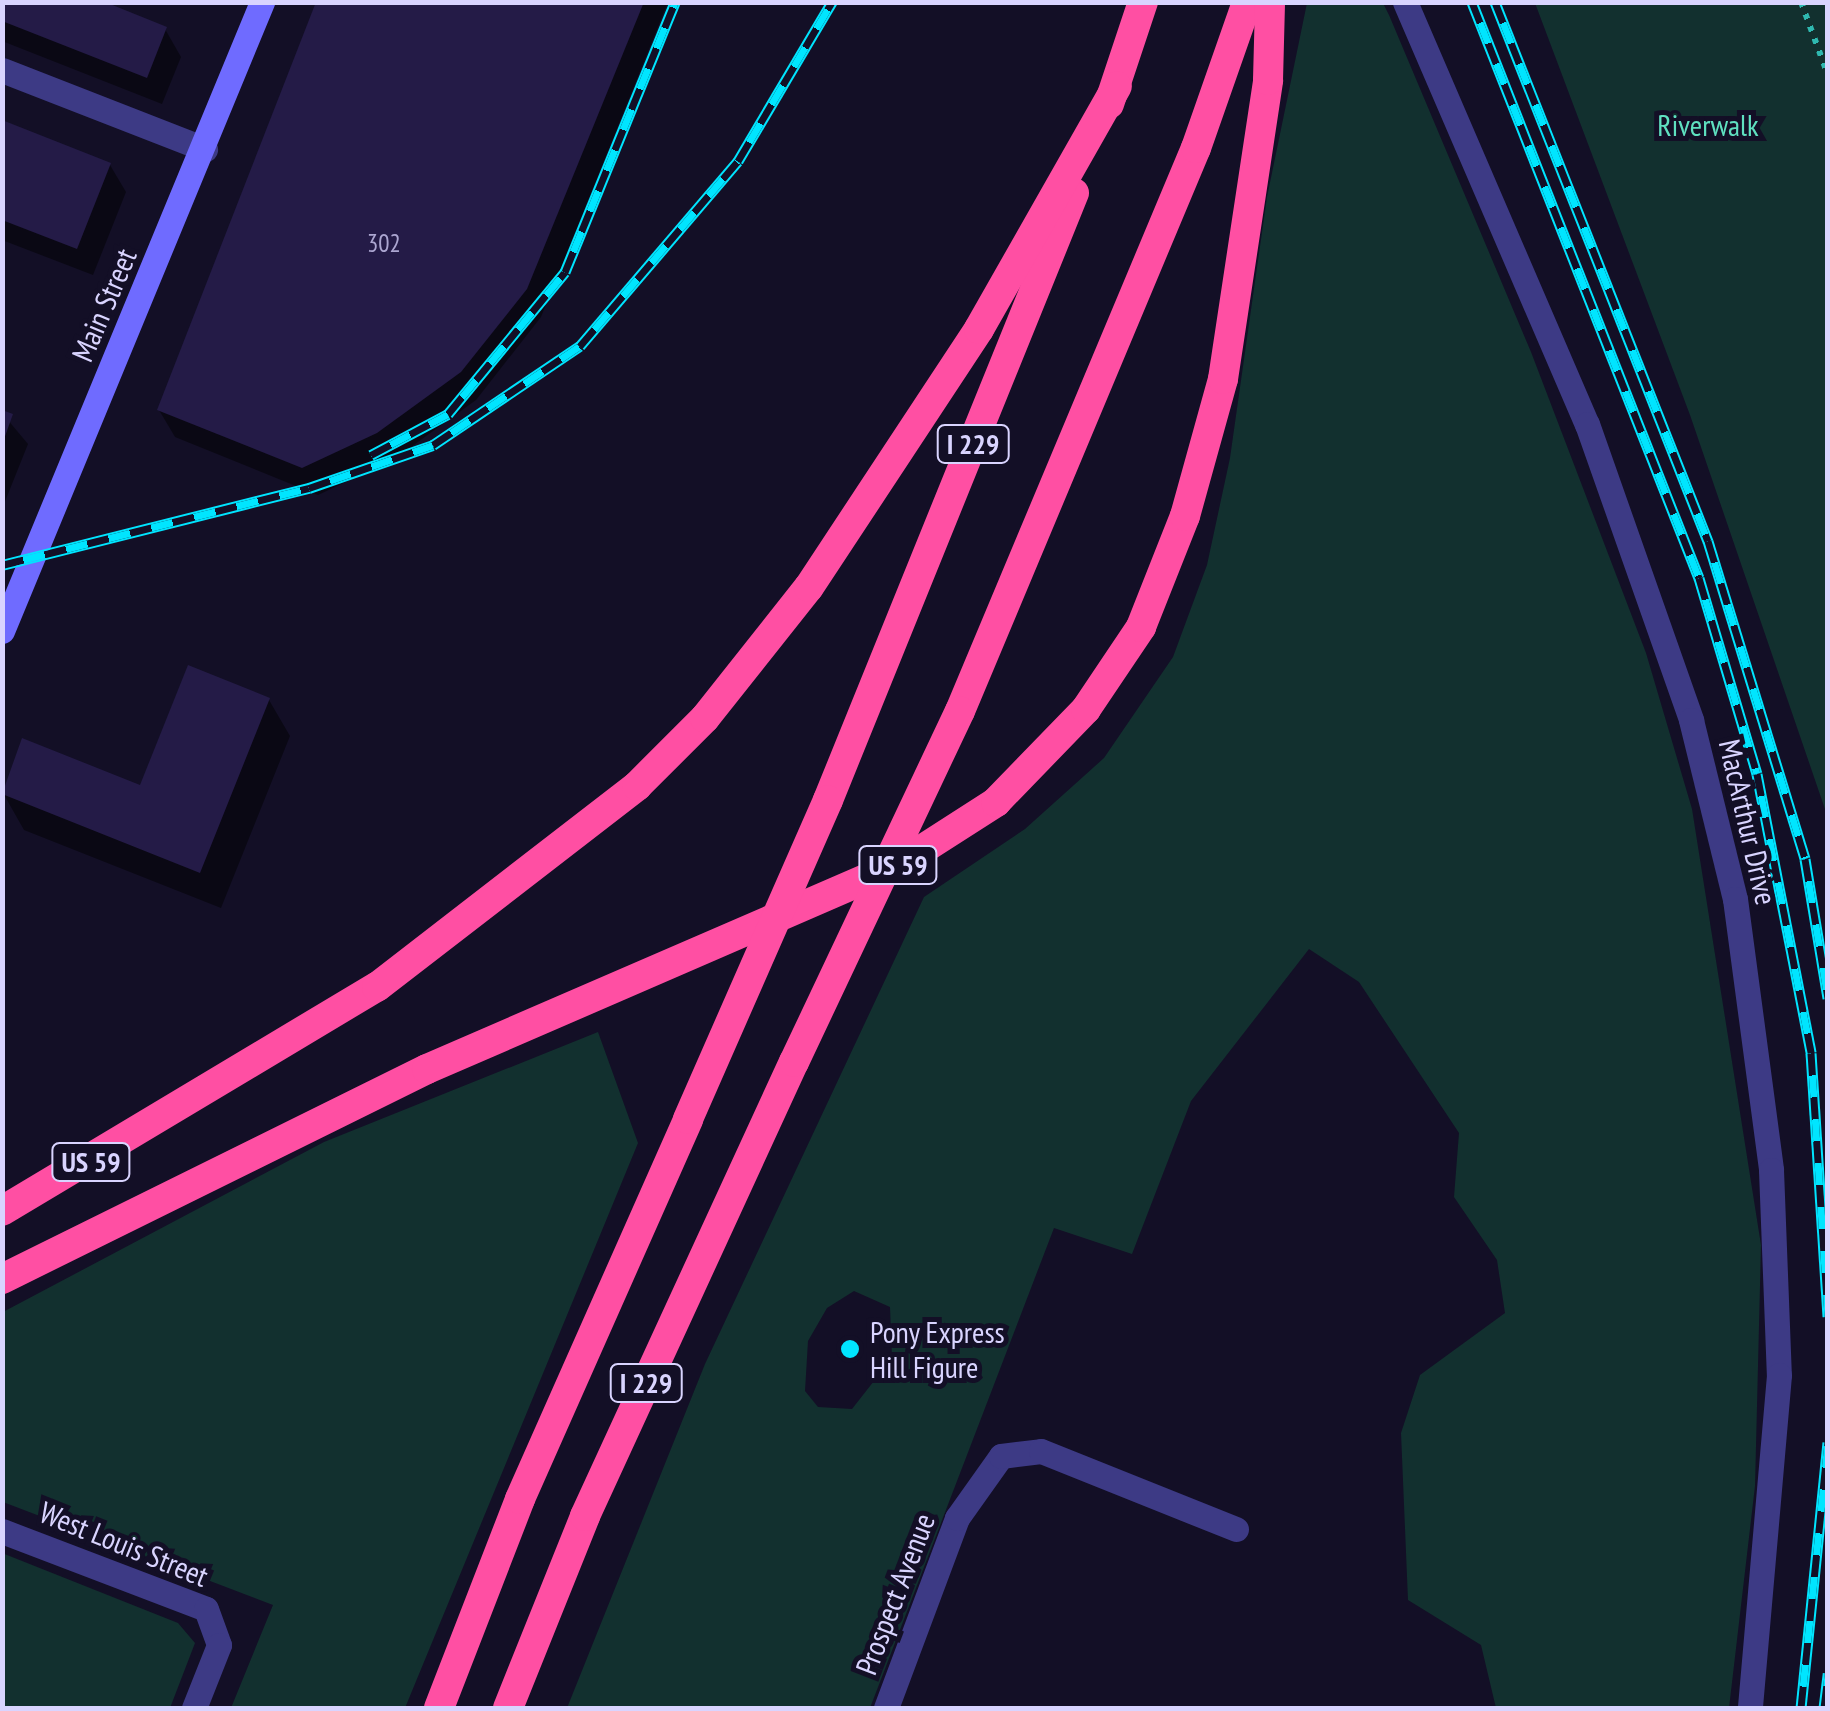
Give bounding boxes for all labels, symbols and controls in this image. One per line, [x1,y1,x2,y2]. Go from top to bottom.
park label: Riverwalk [1657,107,1759,143]
house number: 302 [367,228,401,258]
street label: Main Street [64,243,144,367]
road number: I 229 [936,421,1010,467]
street label: MacArthur Drive [1712,736,1784,908]
road number: US 59 [858,842,938,888]
road number: US 59 [51,1139,131,1185]
place label: Pony Express Hill Figure [870,1314,1006,1384]
marker: Pony Express Hill Figure [839,1338,861,1360]
road number: I 229 [608,1360,684,1406]
street label: West Louis Street [35,1494,213,1594]
street label: Prospect Avenue [848,1508,942,1680]

